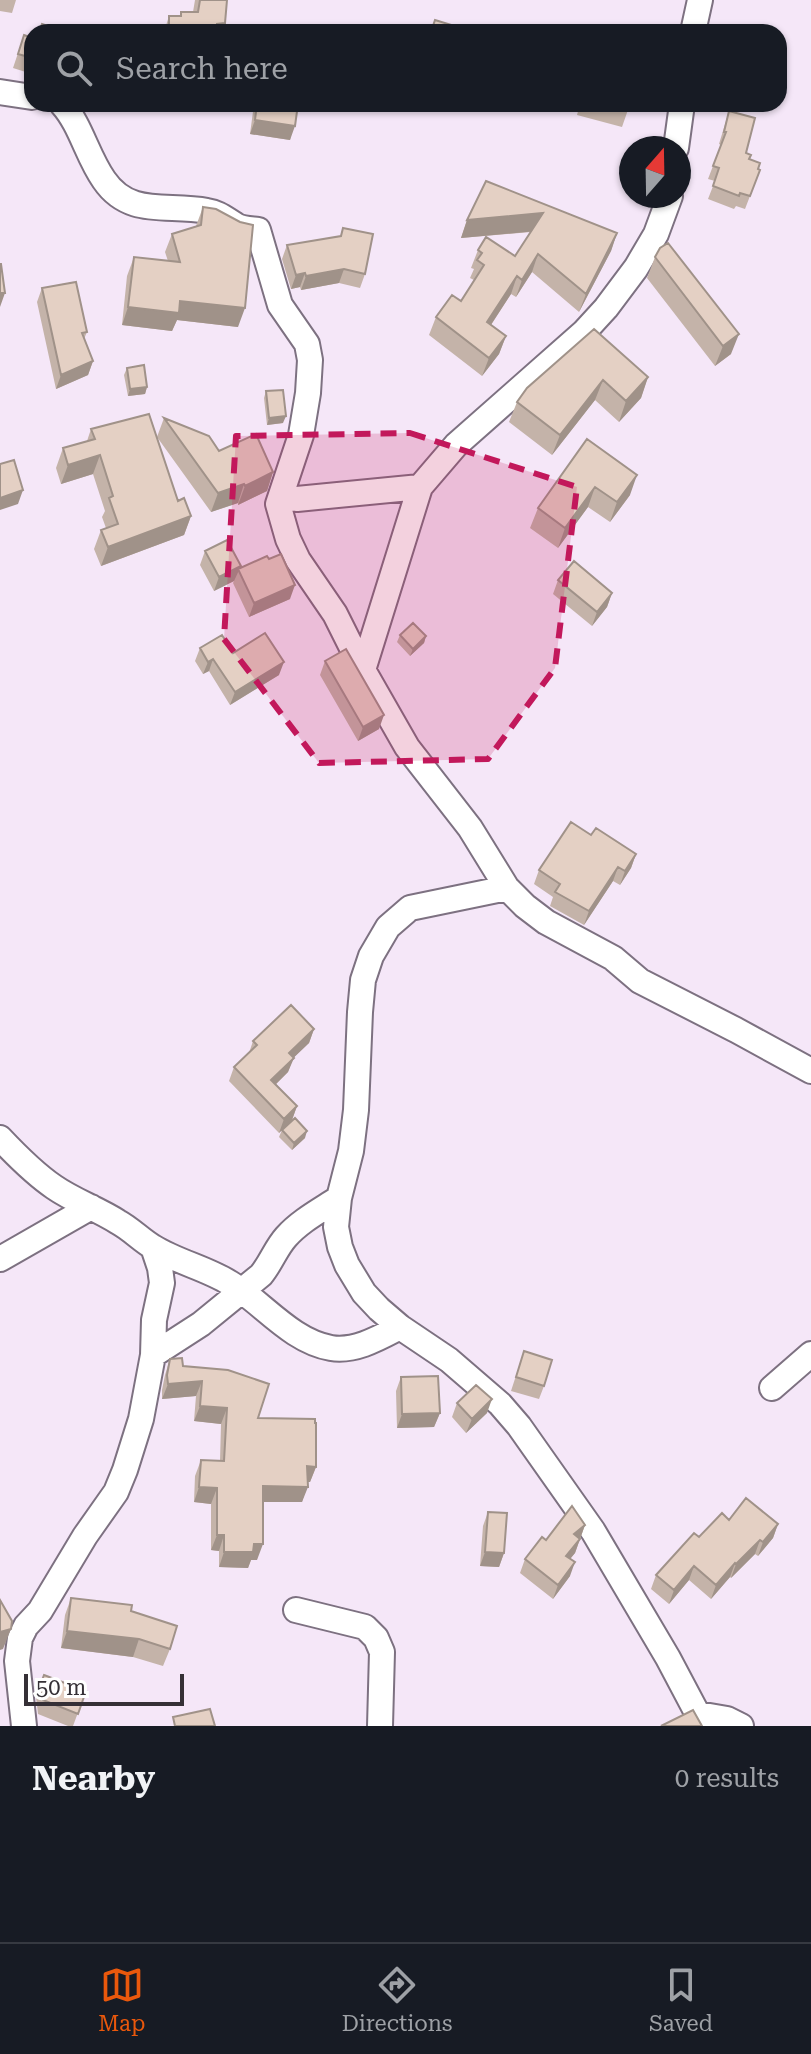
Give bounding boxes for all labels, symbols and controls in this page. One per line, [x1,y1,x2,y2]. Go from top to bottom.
search box [24,24,787,112]
icon: search [52,46,96,90]
text: Search here [116,51,288,86]
north arrow [619,136,691,208]
scale bar [24,1670,184,1706]
text: 50 m [36,1675,86,1700]
text: Nearby [32,1758,155,1798]
text: 0 results [675,1763,779,1793]
tab: Map [98,1963,145,2036]
tab: Directions [342,1963,452,2036]
tab: Saved [649,1963,713,2036]

